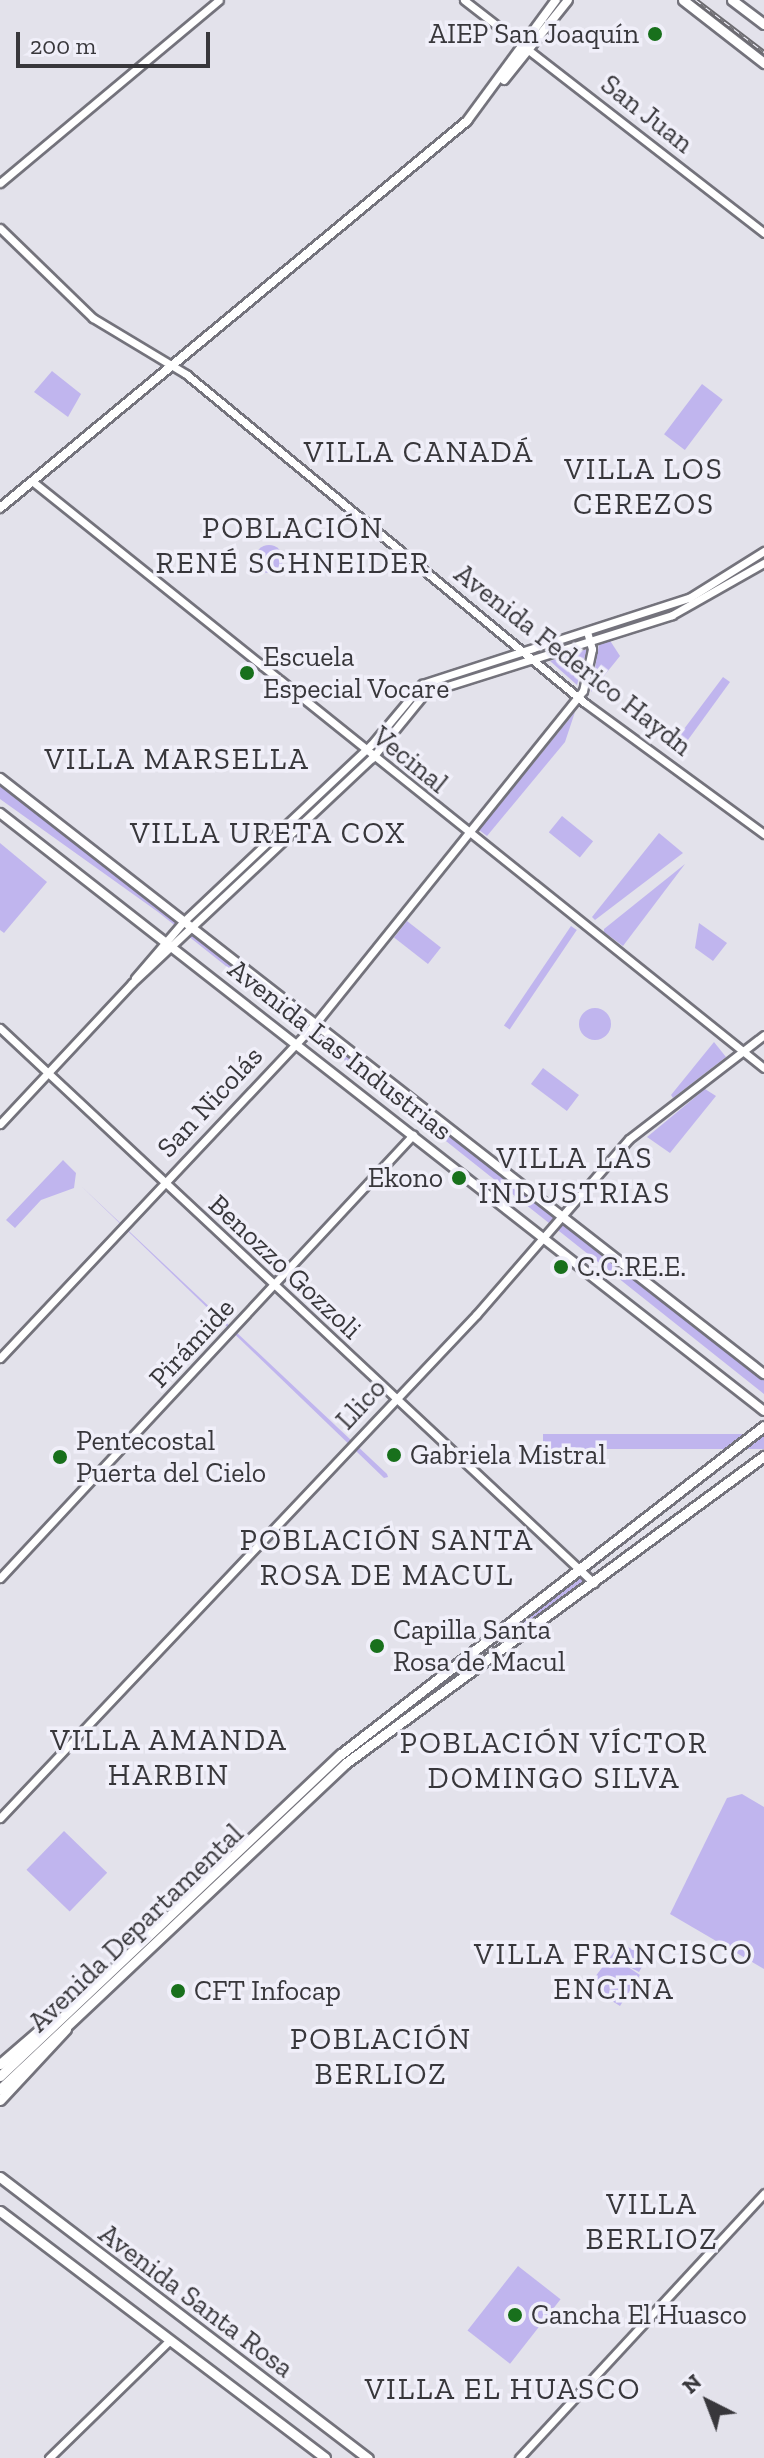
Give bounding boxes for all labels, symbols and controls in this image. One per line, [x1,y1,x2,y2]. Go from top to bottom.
scale bar [20,16,214,66]
place label: AIEP San Joaquín [428,17,639,51]
marker: AIEP San Joaquín [646,25,664,43]
text: 200 m [30,31,96,60]
street label: San Juan [594,67,700,161]
district label: VILLA CANADÁ [303,434,535,470]
district label: VILLA LOS CEREZOS [564,451,724,522]
district label: POBLACIÓN RENÉ SCHNEIDER [155,510,431,580]
street label: Avenida Federico Haydn [448,557,698,763]
place label: Escuela Especial Vocare [263,640,450,706]
marker: Escuela Especial Vocare [238,664,256,682]
street label: Vecinal [366,719,454,801]
district label: VILLA MARSELLA [44,741,310,777]
district label: VILLA URETA COX [129,815,407,851]
street label: Avenida Las Industrias [221,952,459,1148]
street label: San Nicolás [150,1040,270,1164]
district label: VILLA LAS INDUSTRIAS [479,1140,671,1210]
place label: Ekono [368,1161,443,1195]
marker: Ekono [450,1169,468,1187]
street label: Benozzo Gozzoli [202,1188,368,1346]
place label: C.C.RE.E. [577,1250,686,1284]
marker: C.C.RE.E. [552,1258,570,1276]
street label: Pirámide [142,1291,242,1395]
street label: Llico [329,1371,393,1437]
place label: Pentecostal Puerta del Cielo [76,1424,266,1490]
place label: Gabriela Mistral [410,1438,606,1472]
marker: Gabriela Mistral [385,1446,403,1464]
marker: Pentecostal Puerta del Cielo [51,1448,69,1466]
district label: POBLACIÓN SANTA ROSA DE MACUL [240,1522,534,1592]
place label: Capilla Santa Rosa de Macul [393,1613,565,1679]
marker: Capilla Santa Rosa de Macul [368,1637,386,1655]
district label: VILLA AMANDA HARBIN [49,1722,289,1792]
district label: POBLACIÓN VÍCTOR DOMINGO SILVA [399,1725,709,1796]
street label: Avenida Departamental [22,1817,250,2039]
district label: VILLA FRANCISCO ENCINA [474,1936,754,2006]
place label: CFT Infocap [194,1974,341,2008]
marker: CFT Infocap [169,1982,187,2000]
district label: POBLACIÓN BERLIOZ [290,2021,472,2092]
district label: VILLA BERLIOZ [586,2186,718,2256]
street label: Avenida Santa Rosa [92,2217,300,2385]
place label: Cancha El Huasco [531,2298,747,2332]
marker: Cancha El Huasco [506,2306,524,2324]
north arrow [668,2362,748,2442]
text: N [676,2368,707,2399]
district label: VILLA EL HUASCO [364,2371,642,2407]

